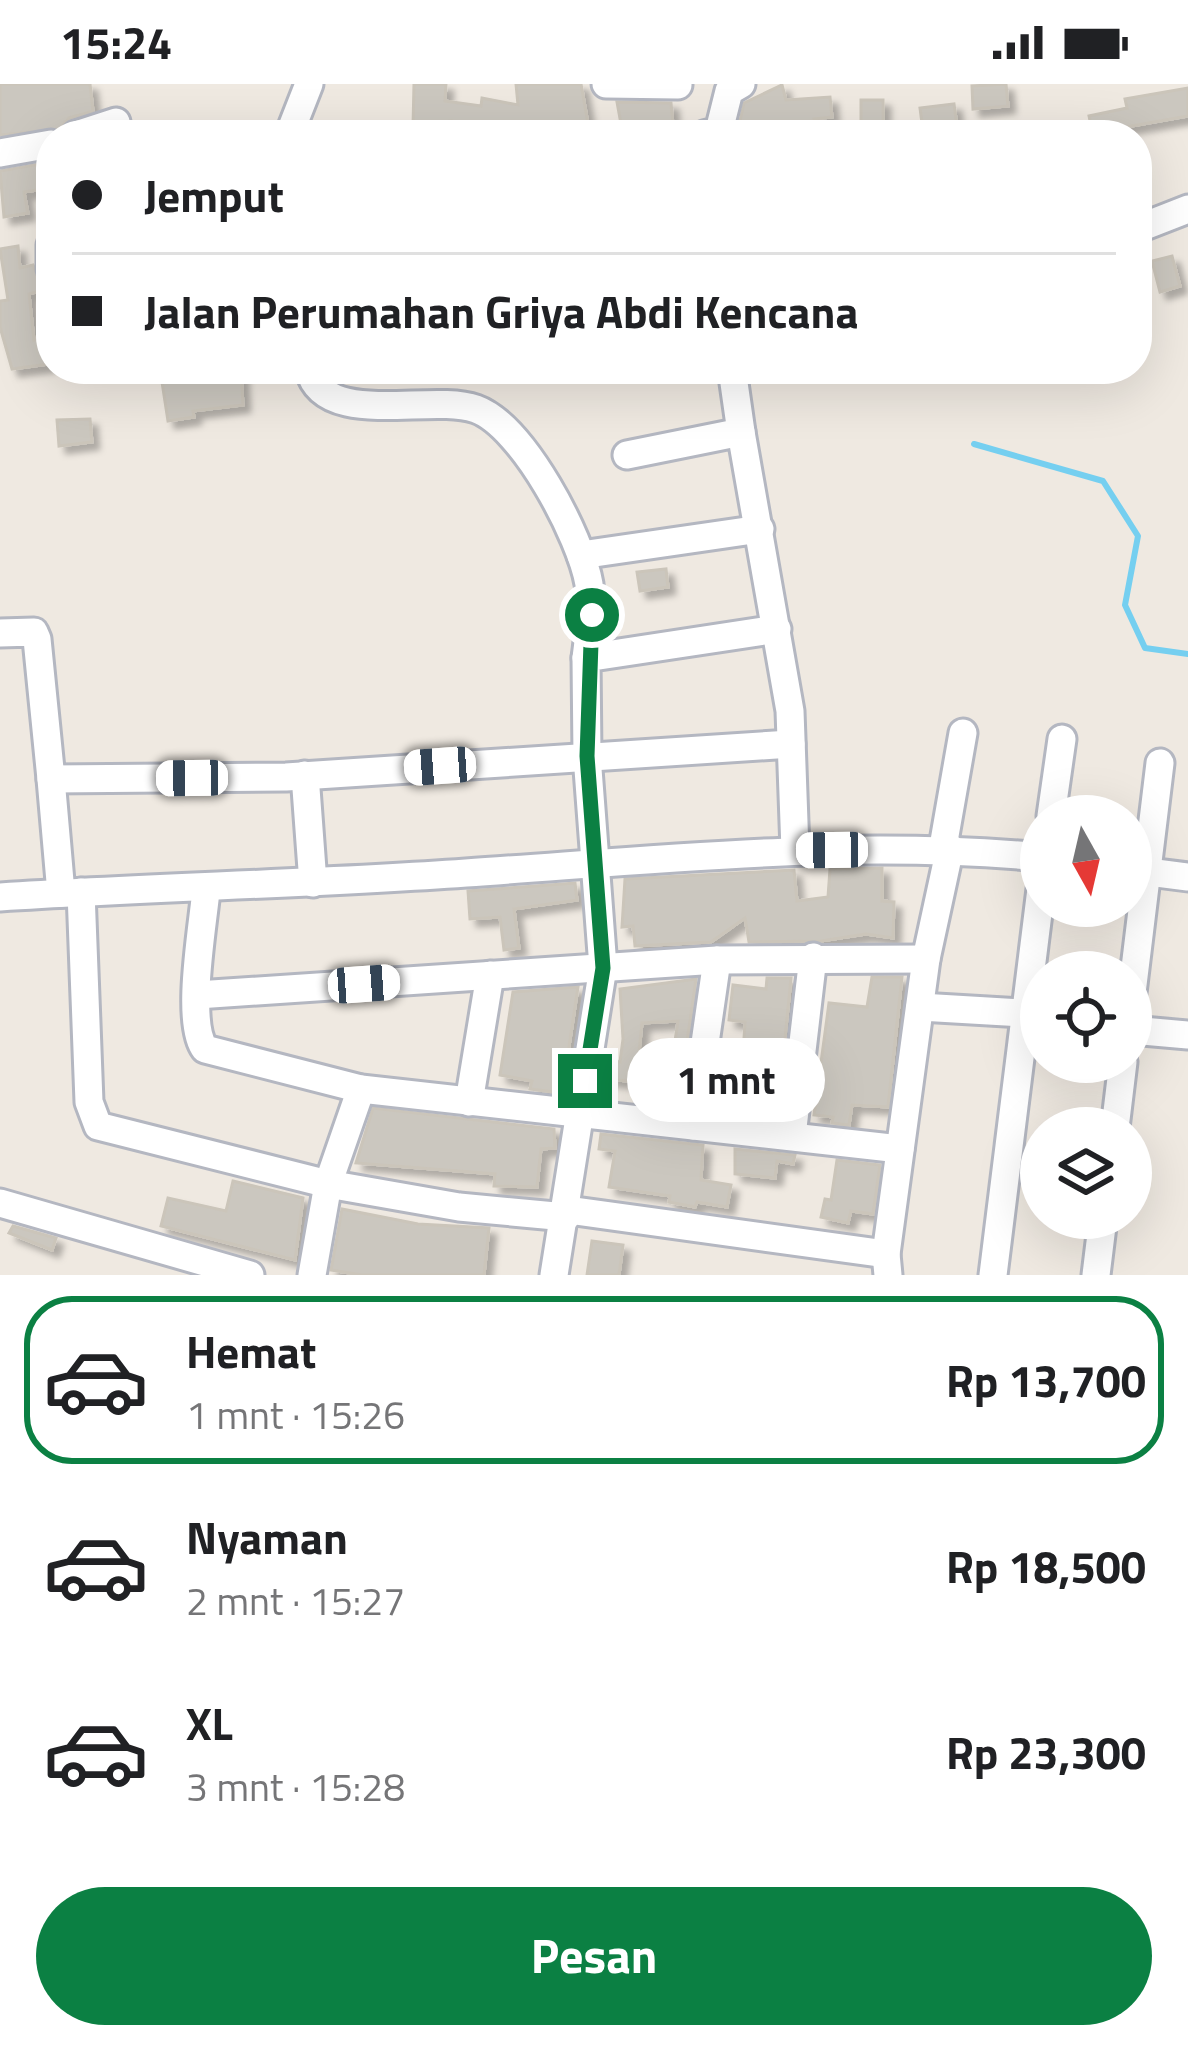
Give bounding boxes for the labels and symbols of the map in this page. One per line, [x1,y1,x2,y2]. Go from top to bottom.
route start [565,588,619,642]
car [403,746,477,786]
car [156,759,228,797]
north arrow [1020,795,1152,927]
car [796,831,868,869]
car [327,964,401,1004]
callout: 1 mnt [627,1039,825,1123]
route end [558,1054,612,1108]

